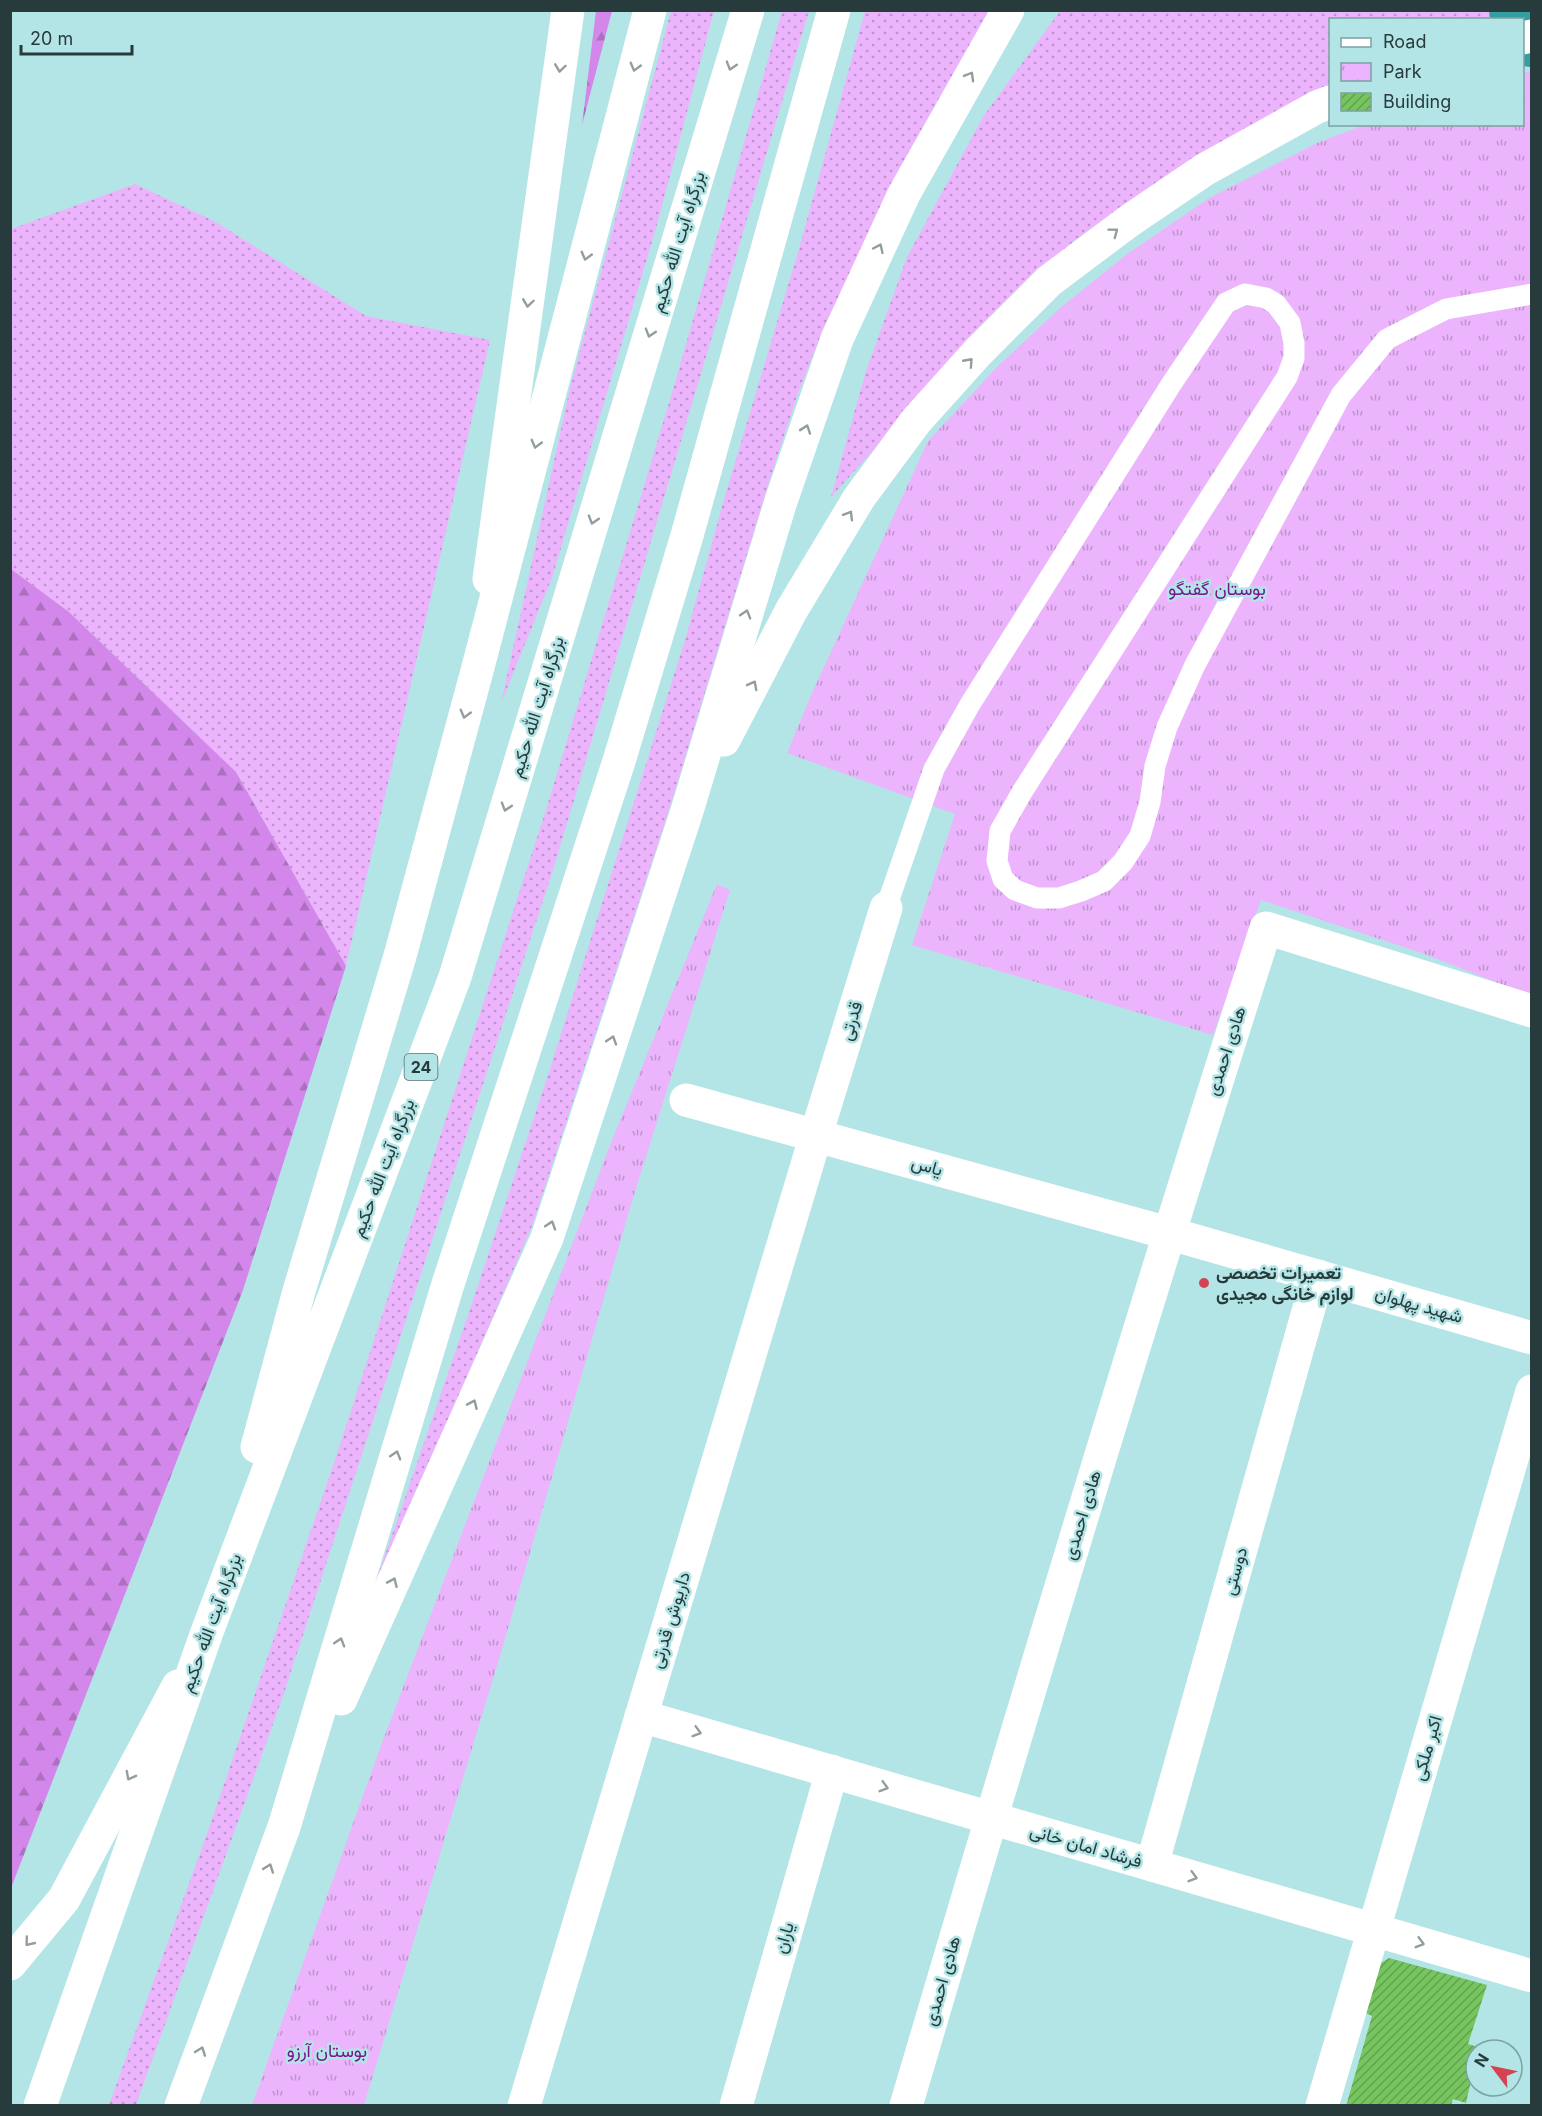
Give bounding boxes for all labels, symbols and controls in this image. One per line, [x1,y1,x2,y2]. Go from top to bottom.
scale bar [21,18,132,56]
legend [1329,18,1524,126]
text: 20 m [30,28,73,49]
text: Road [1383,31,1426,52]
one-way arrow [726,61,738,71]
text: Park [1383,61,1422,82]
one-way arrow [630,62,643,72]
one-way arrow [555,64,567,73]
one-way arrow [963,72,974,82]
text: Building [1383,91,1451,112]
street label: بزرگراه آیت الله حکیم [646,169,711,315]
one-way arrow [1107,228,1118,239]
one-way arrow [872,244,884,255]
one-way arrow [580,251,593,261]
one-way arrow [522,299,534,308]
one-way arrow [645,328,657,338]
one-way arrow [962,358,973,369]
one-way arrow [799,424,812,434]
one-way arrow [531,439,544,449]
one-way arrow [841,511,853,521]
one-way arrow [588,514,601,525]
park label: بوستان گفتگو [1168,578,1266,600]
one-way arrow [739,609,751,620]
street label: بزرگراه آیت الله حکیم [505,634,570,780]
one-way arrow [746,680,757,691]
one-way arrow [460,708,472,719]
one-way arrow [501,801,513,812]
street label: قدرتی [835,999,867,1043]
street label: هادی احمدی [1201,1004,1251,1098]
one-way arrow [605,1035,617,1046]
road number: 24 [404,1054,438,1080]
street label: بزرگراه آیت الله حکیم [347,1096,420,1241]
street label: یاس [909,1151,945,1181]
one-way arrow [544,1220,556,1231]
place label: تعمیرات تخصصی لوازم خانگی مجیدی [1216,1262,1354,1306]
marker: تعمیرات تخصصی لوازم خانگی مجیدی [1197,1276,1211,1290]
street label: شهید پهلوان [1372,1282,1465,1329]
one-way arrow [466,1399,478,1410]
one-way arrow [389,1450,401,1461]
street label: هادی احمدی [1058,1468,1106,1562]
street label: دوستی [1218,1544,1252,1598]
street label: بزرگراه آیت الله حکیم [176,1551,247,1696]
street label: داریوش قدرتی [645,1569,695,1671]
one-way arrow [386,1577,398,1588]
one-way arrow [333,1637,345,1648]
street label: اکبر ملکی [1407,1713,1447,1783]
one-way arrow [691,1725,702,1737]
one-way arrow [126,1770,137,1780]
one-way arrow [878,1780,889,1792]
street label: فرشاد امان خانی [1027,1819,1145,1873]
one-way arrow [261,1863,274,1873]
one-way arrow [1187,1870,1198,1882]
street label: یاران [769,1920,799,1956]
street label: هادی احمدی [919,1934,965,2028]
one-way arrow [25,1935,36,1946]
one-way arrow [1414,1936,1425,1948]
north arrow [1464,2038,1524,2098]
park label: بوستان آرزو [287,2040,367,2062]
one-way arrow [194,2046,207,2056]
text: N [1470,2050,1493,2071]

